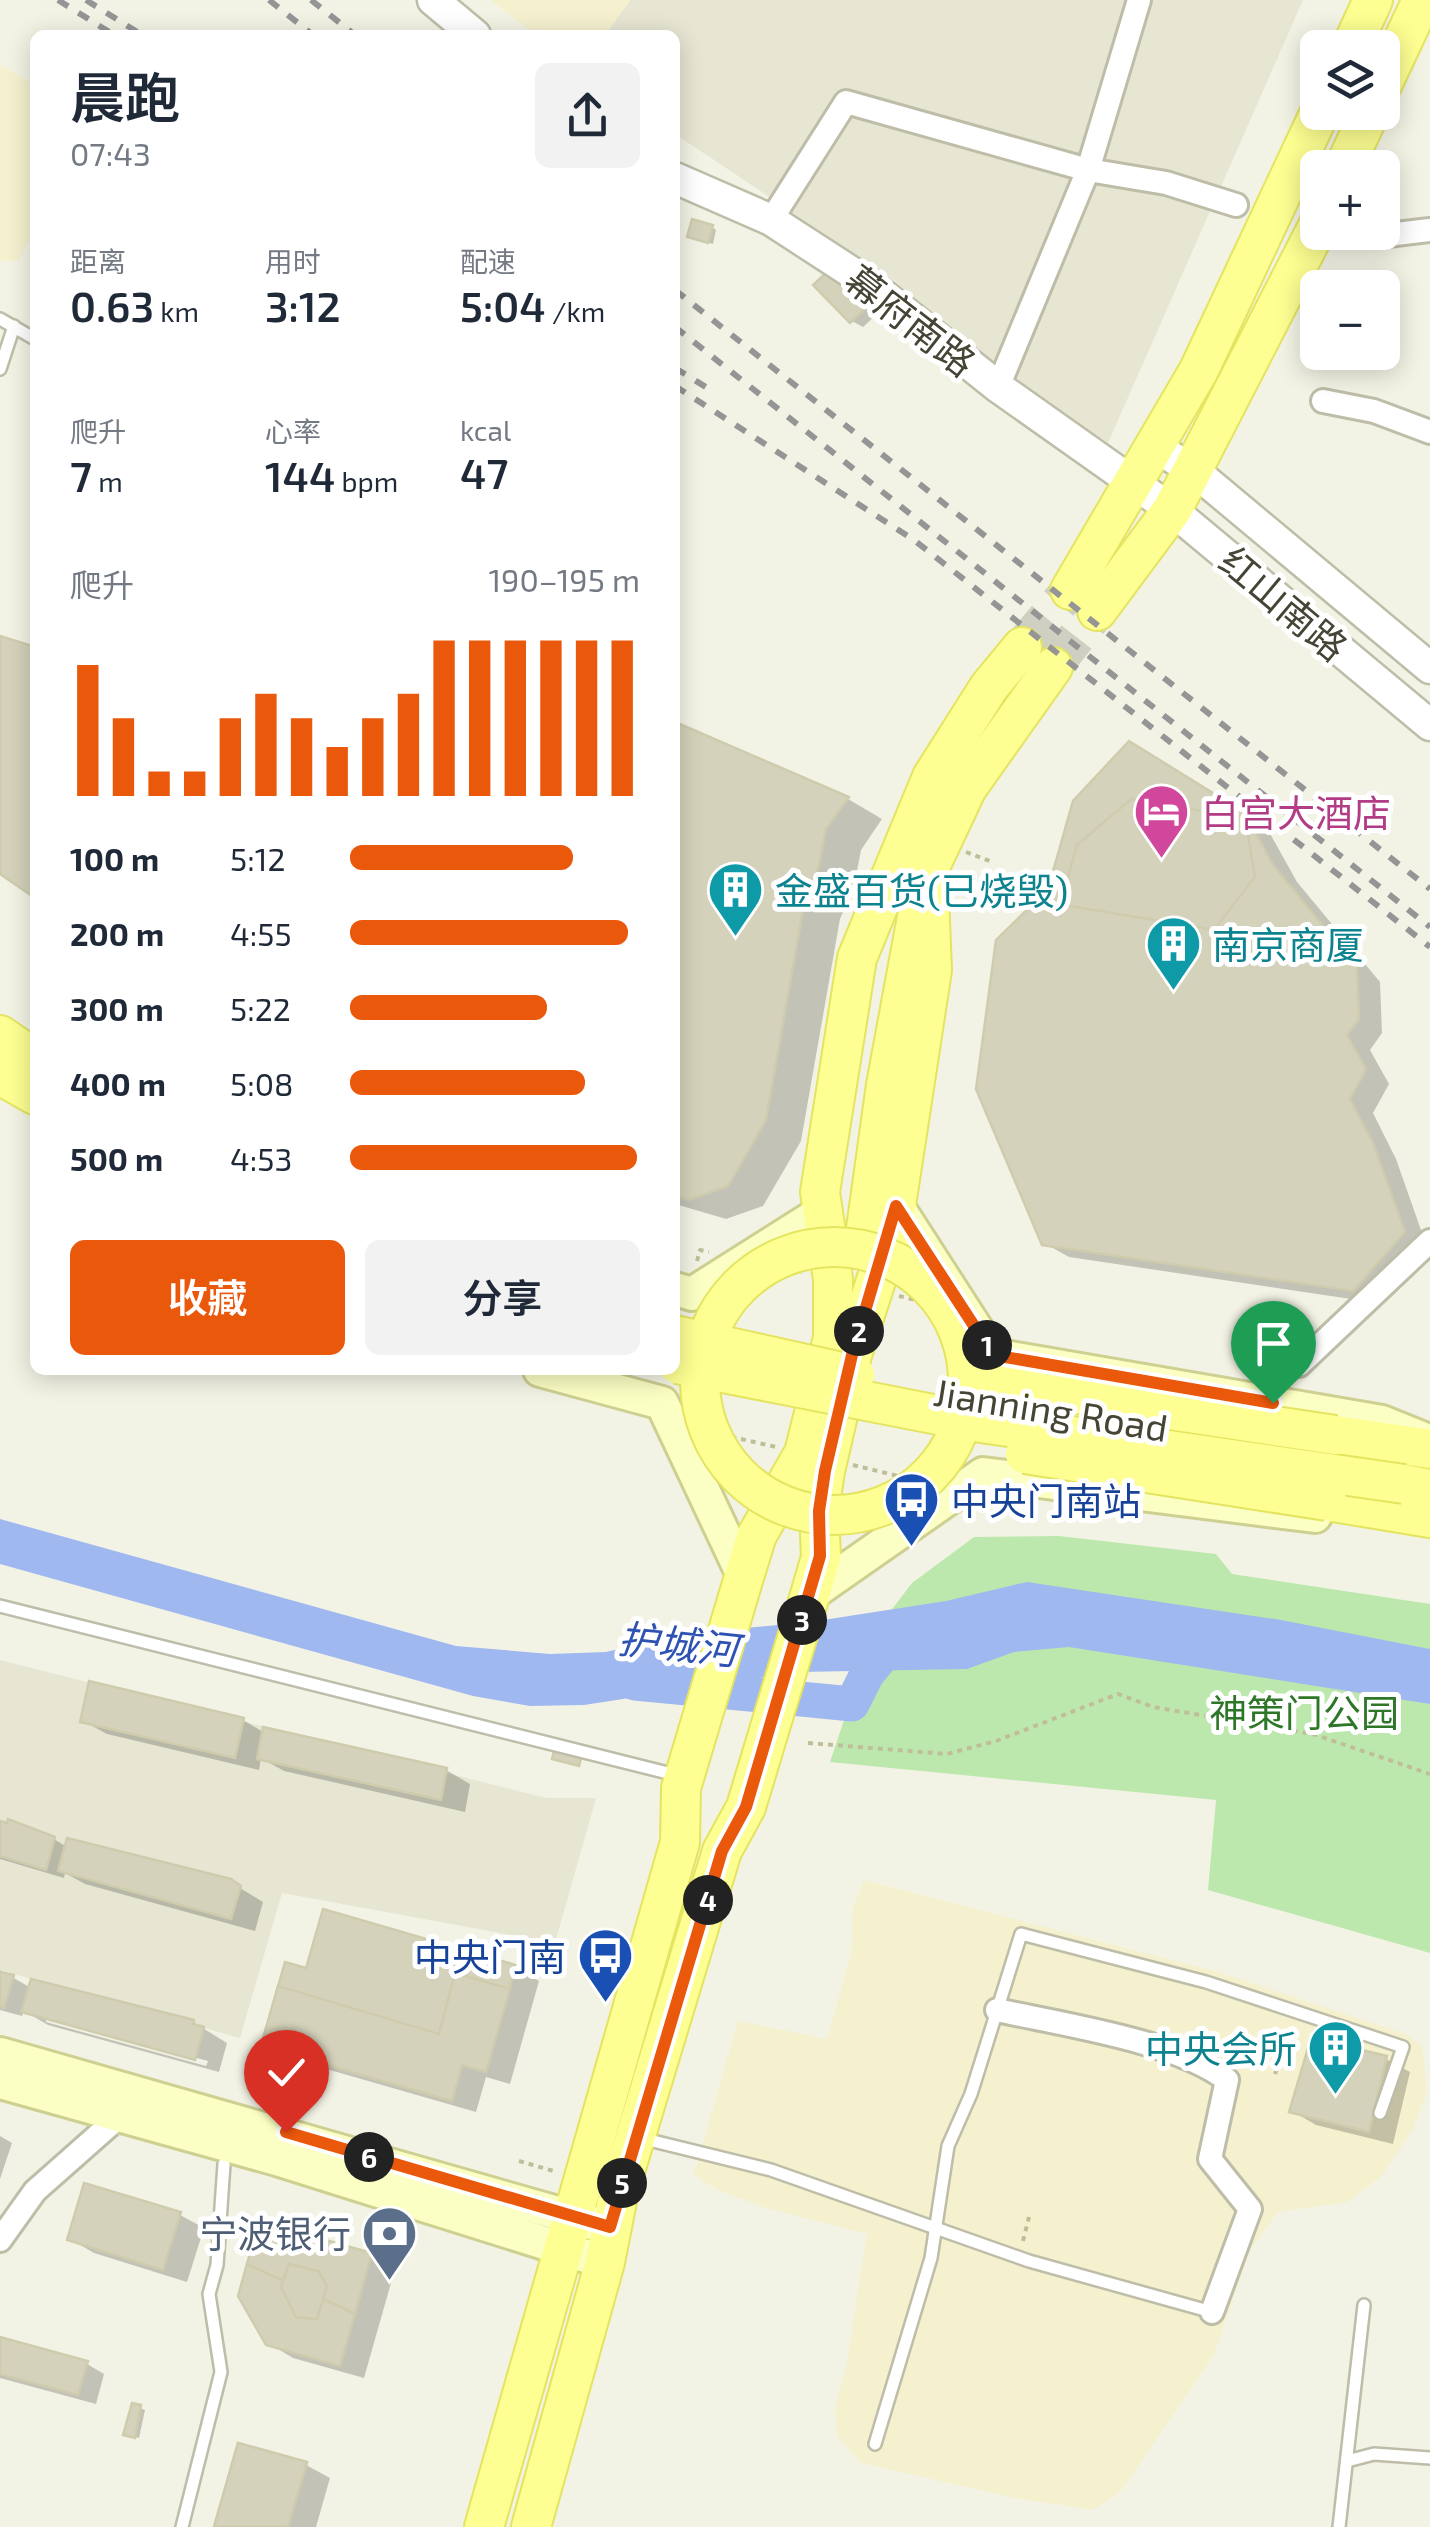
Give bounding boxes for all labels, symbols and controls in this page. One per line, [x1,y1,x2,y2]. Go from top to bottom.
map controls [1300,30,1400,370]
button: layers [1300,30,1400,130]
text: 晨跑 [70,63,180,129]
button: share [535,63,640,168]
text: 07:43 [70,134,151,172]
button: + [1300,150,1400,250]
text: 距离 [70,244,126,278]
text: 用时 [265,244,321,278]
text: 配速 [460,244,516,278]
street label: 幕府南路 [837,255,985,385]
button: − [1300,270,1400,370]
text: 0.63 [70,280,154,330]
text: 3:12 [265,280,341,330]
text: 5:04 [460,280,546,330]
text: km [154,294,199,328]
text: /km [546,294,605,328]
text: kcal [460,413,511,447]
text: 爬升 [70,414,126,448]
text: 心率 [265,414,321,448]
text: 47 [460,447,508,497]
text: 7 [70,450,92,500]
text: 144 [265,450,335,500]
text: m [92,464,123,498]
text: bpm [335,464,398,498]
street label: 红山南路 [1211,537,1357,669]
text: 190–195 m [488,560,640,598]
text: 爬升 [70,565,134,603]
hotel icon: 白宫大酒店 [1132,782,1192,861]
place label: 白宫大酒店 [1201,789,1391,835]
text: 100 m [70,839,159,877]
text: 5:12 [230,839,285,877]
building icon: 金盛百货(已烧毁) [706,860,766,939]
place label: 金盛百货(已烧毁) [775,867,1068,913]
text: 200 m [70,914,164,952]
text: 4:55 [230,914,292,952]
building icon: 南京商厦 [1143,914,1203,993]
place label: 南京商厦 [1212,921,1364,967]
text: 300 m [70,989,164,1027]
text: 5:22 [230,989,291,1027]
text: 400 m [70,1064,166,1102]
text: 5:08 [230,1064,293,1102]
text: 500 m [70,1139,163,1177]
text: 4:53 [230,1139,292,1177]
button: 收藏 [70,1240,345,1355]
button: 分享 [365,1240,640,1355]
pin [1231,1301,1316,1404]
pin: 2 [834,1306,884,1356]
text: 2 [851,1314,867,1348]
icon: arrive [1246,1316,1301,1371]
pin: 1 [962,1320,1012,1370]
text: 1 [981,1328,993,1362]
street label: Jianning Road [931,1368,1171,1450]
bus stop icon: 中央门南站 [882,1470,942,1549]
place label: 中央门南站 [951,1477,1141,1523]
pin: 3 [777,1595,827,1645]
text: 3 [794,1603,810,1637]
water label: 护城河 [616,1613,747,1674]
park label: 神策门公园 [1209,1689,1399,1735]
pin: 4 [683,1875,733,1925]
text: 4 [699,1883,717,1917]
bus stop icon: 中央门南 [575,1926,635,2005]
place label: 中央门南 [414,1933,566,1979]
building icon: 中央会所 [1306,2018,1366,2097]
place label: 中央会所 [1145,2025,1297,2071]
pin [244,2030,329,2133]
icon: check [259,2045,314,2100]
pin: 6 [344,2132,394,2182]
text: 6 [361,2140,377,2174]
pin: 5 [597,2158,647,2208]
text: 5 [614,2166,630,2200]
bank icon: 宁波银行 [360,2203,420,2282]
place label: 宁波银行 [199,2210,351,2256]

